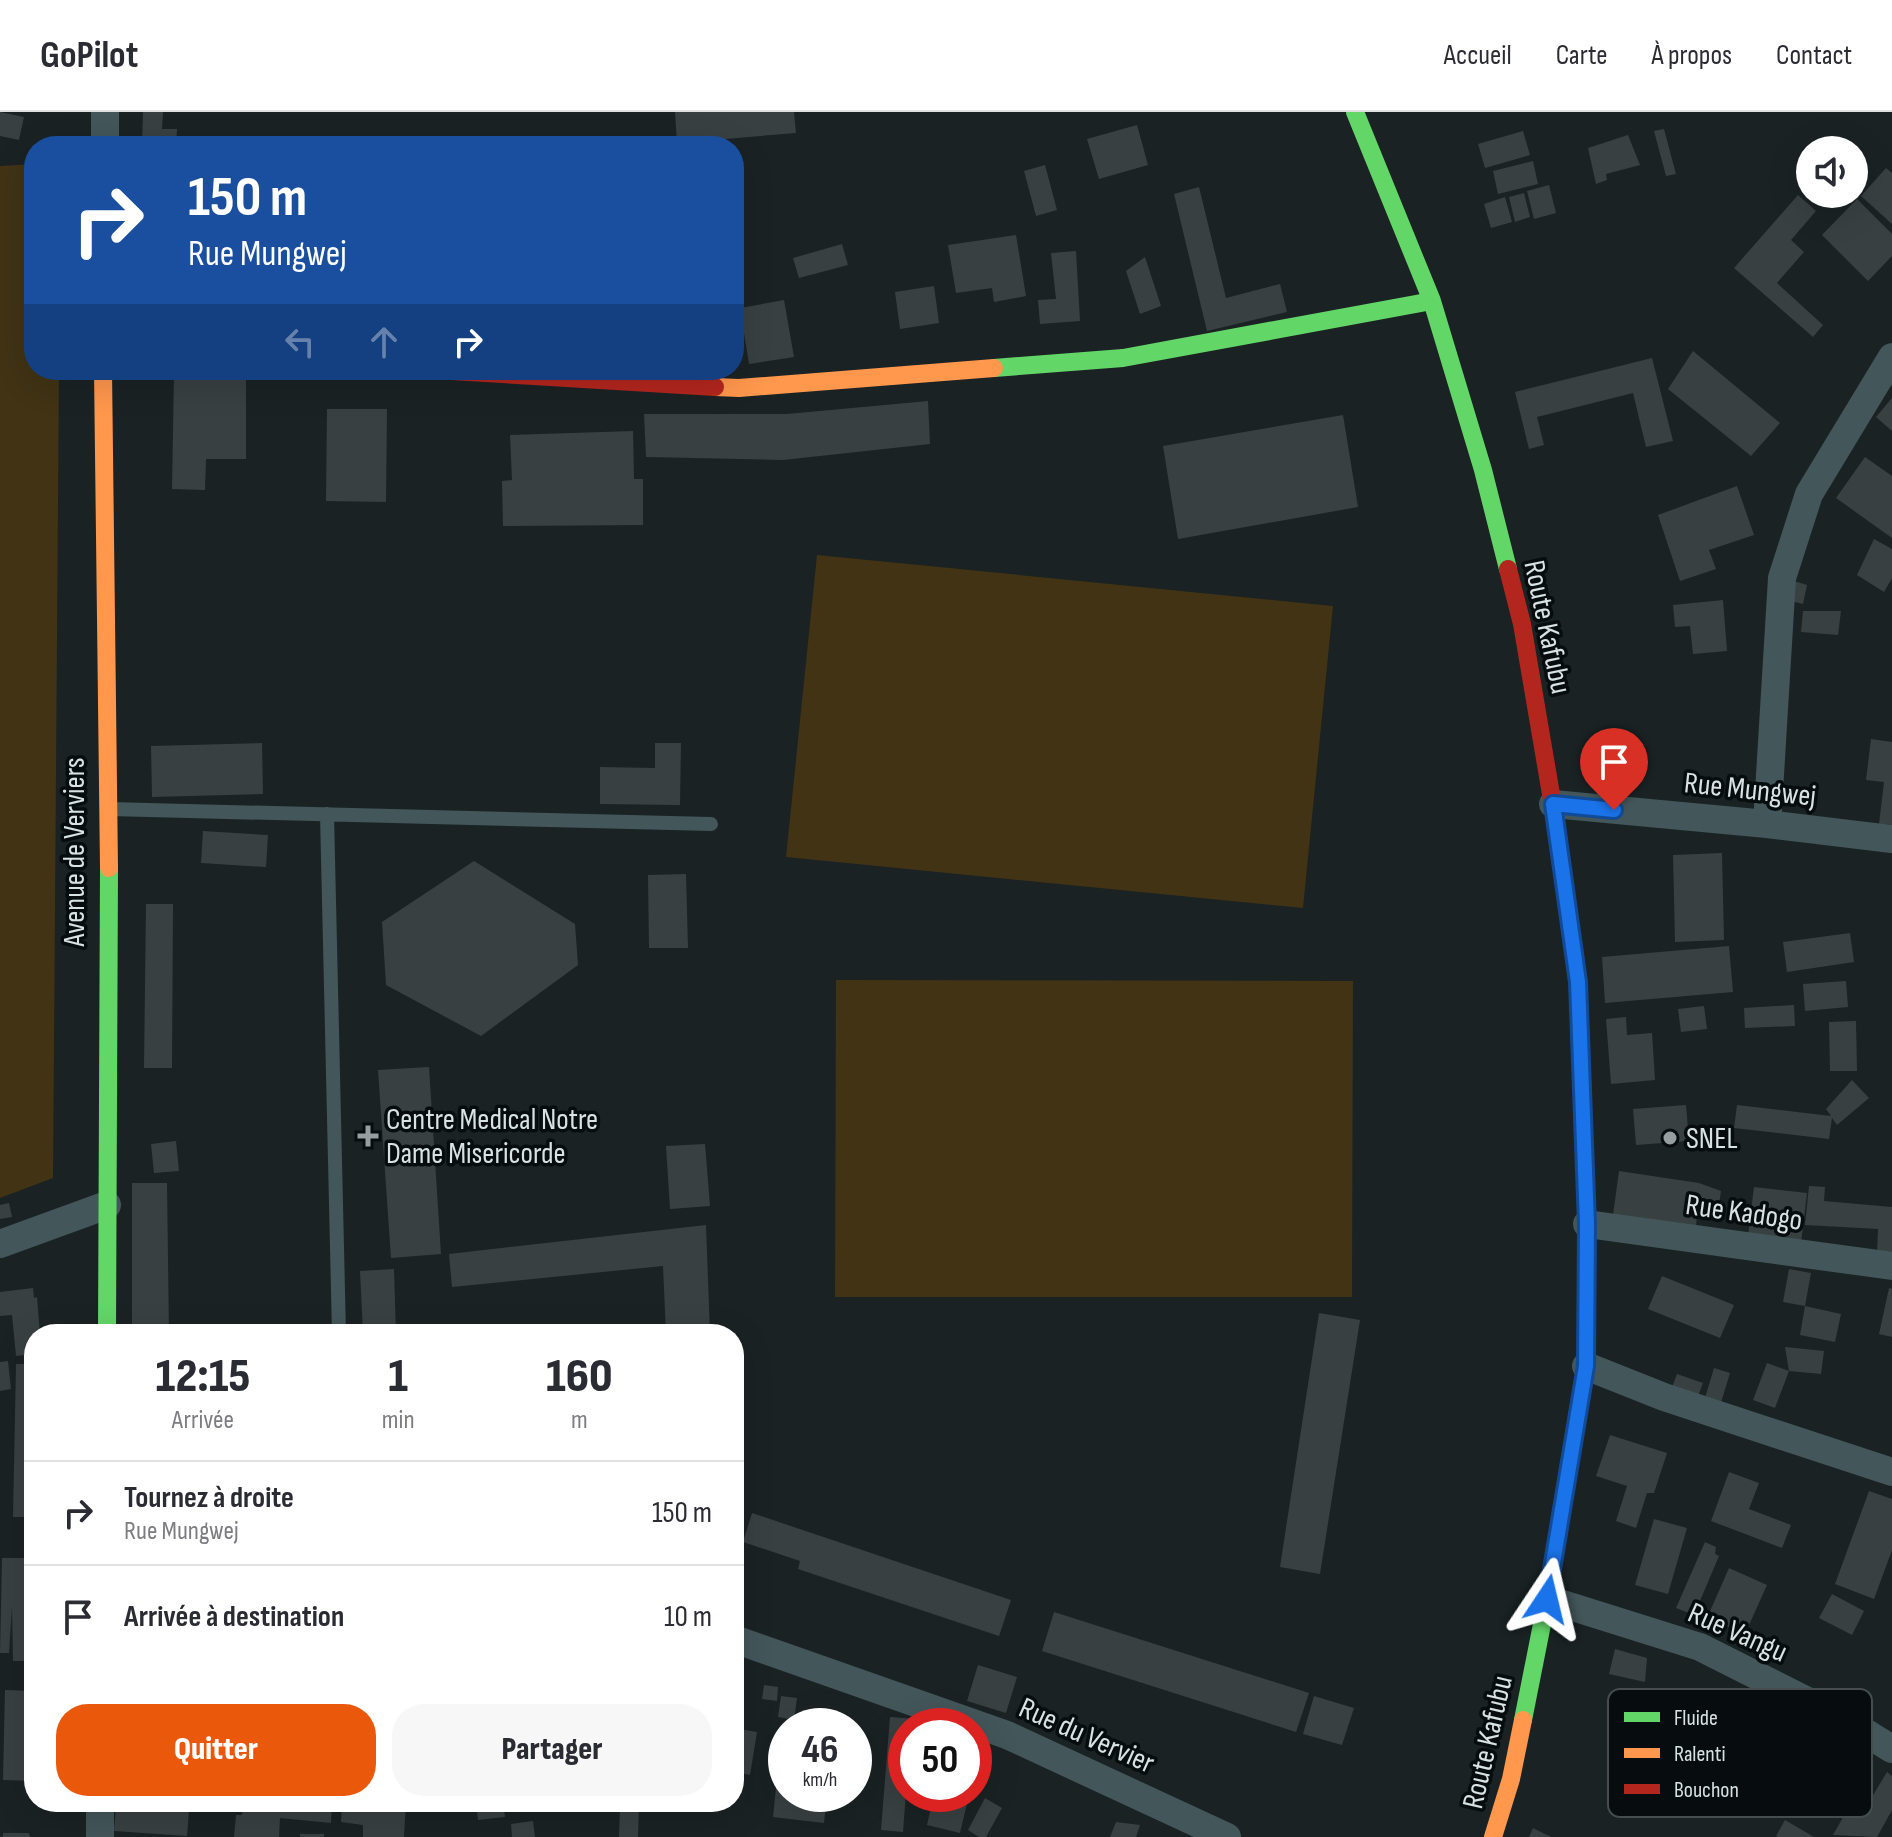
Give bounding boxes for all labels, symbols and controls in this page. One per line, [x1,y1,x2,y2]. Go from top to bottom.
text: GoPilot [40,33,138,78]
text: Accueil [1444,39,1512,72]
text: Carte [1556,39,1608,72]
text: À propos [1652,39,1732,72]
text: Contact [1776,39,1852,72]
map controls [1796,136,1868,208]
button: sound [1796,136,1868,208]
text: 150 m [188,165,307,232]
icon: right [56,168,160,272]
text: Rue Mungwej [188,233,347,276]
icon: left [278,320,322,364]
icon: ahead [362,320,406,364]
icon: right [446,320,490,364]
street label: Route Kafubu [1515,557,1579,697]
pin [1580,728,1648,810]
icon: arrive [1592,740,1636,784]
street label: Avenue de Verviers [57,757,93,948]
street label: Rue Mungwej [1682,765,1818,815]
place label: Centre Medical Notre Dame Misericorde [386,1102,598,1172]
place label: SNEL [1686,1121,1738,1157]
marker: Centre Medical Notre Dame Misericorde [357,1125,379,1147]
marker: SNEL [1661,1129,1679,1147]
street label: Rue Kadogo [1683,1187,1804,1239]
text: 12:15 [155,1348,250,1405]
text: 1 [388,1348,408,1405]
text: 160 [546,1348,613,1405]
text: Arrivée [172,1405,234,1436]
text: min [382,1405,415,1436]
text: m [571,1405,588,1436]
text: Tournez à droite [124,1480,294,1516]
icon: right [56,1491,100,1535]
text: 150 m [652,1495,712,1531]
text: Rue Mungwej [124,1516,239,1547]
position arrow [1505,1557,1589,1641]
icon: arrive [56,1595,100,1639]
street label: Rue Vangu [1682,1595,1793,1671]
text: Arrivée à destination [124,1599,344,1635]
text: 10 m [664,1599,712,1635]
street label: Route Kafubu [1455,1672,1521,1812]
legend [1608,1689,1872,1817]
street label: Rue du Vervier [1013,1690,1160,1782]
button: Quitter [56,1704,376,1796]
button: Partager [392,1704,712,1796]
text: Fluide [1674,1705,1718,1732]
speed limit sign: 50 [888,1708,992,1812]
text: 46 [801,1726,839,1774]
text: Ralenti [1674,1741,1726,1768]
text: km/h [803,1768,837,1792]
text: Bouchon [1674,1777,1739,1804]

